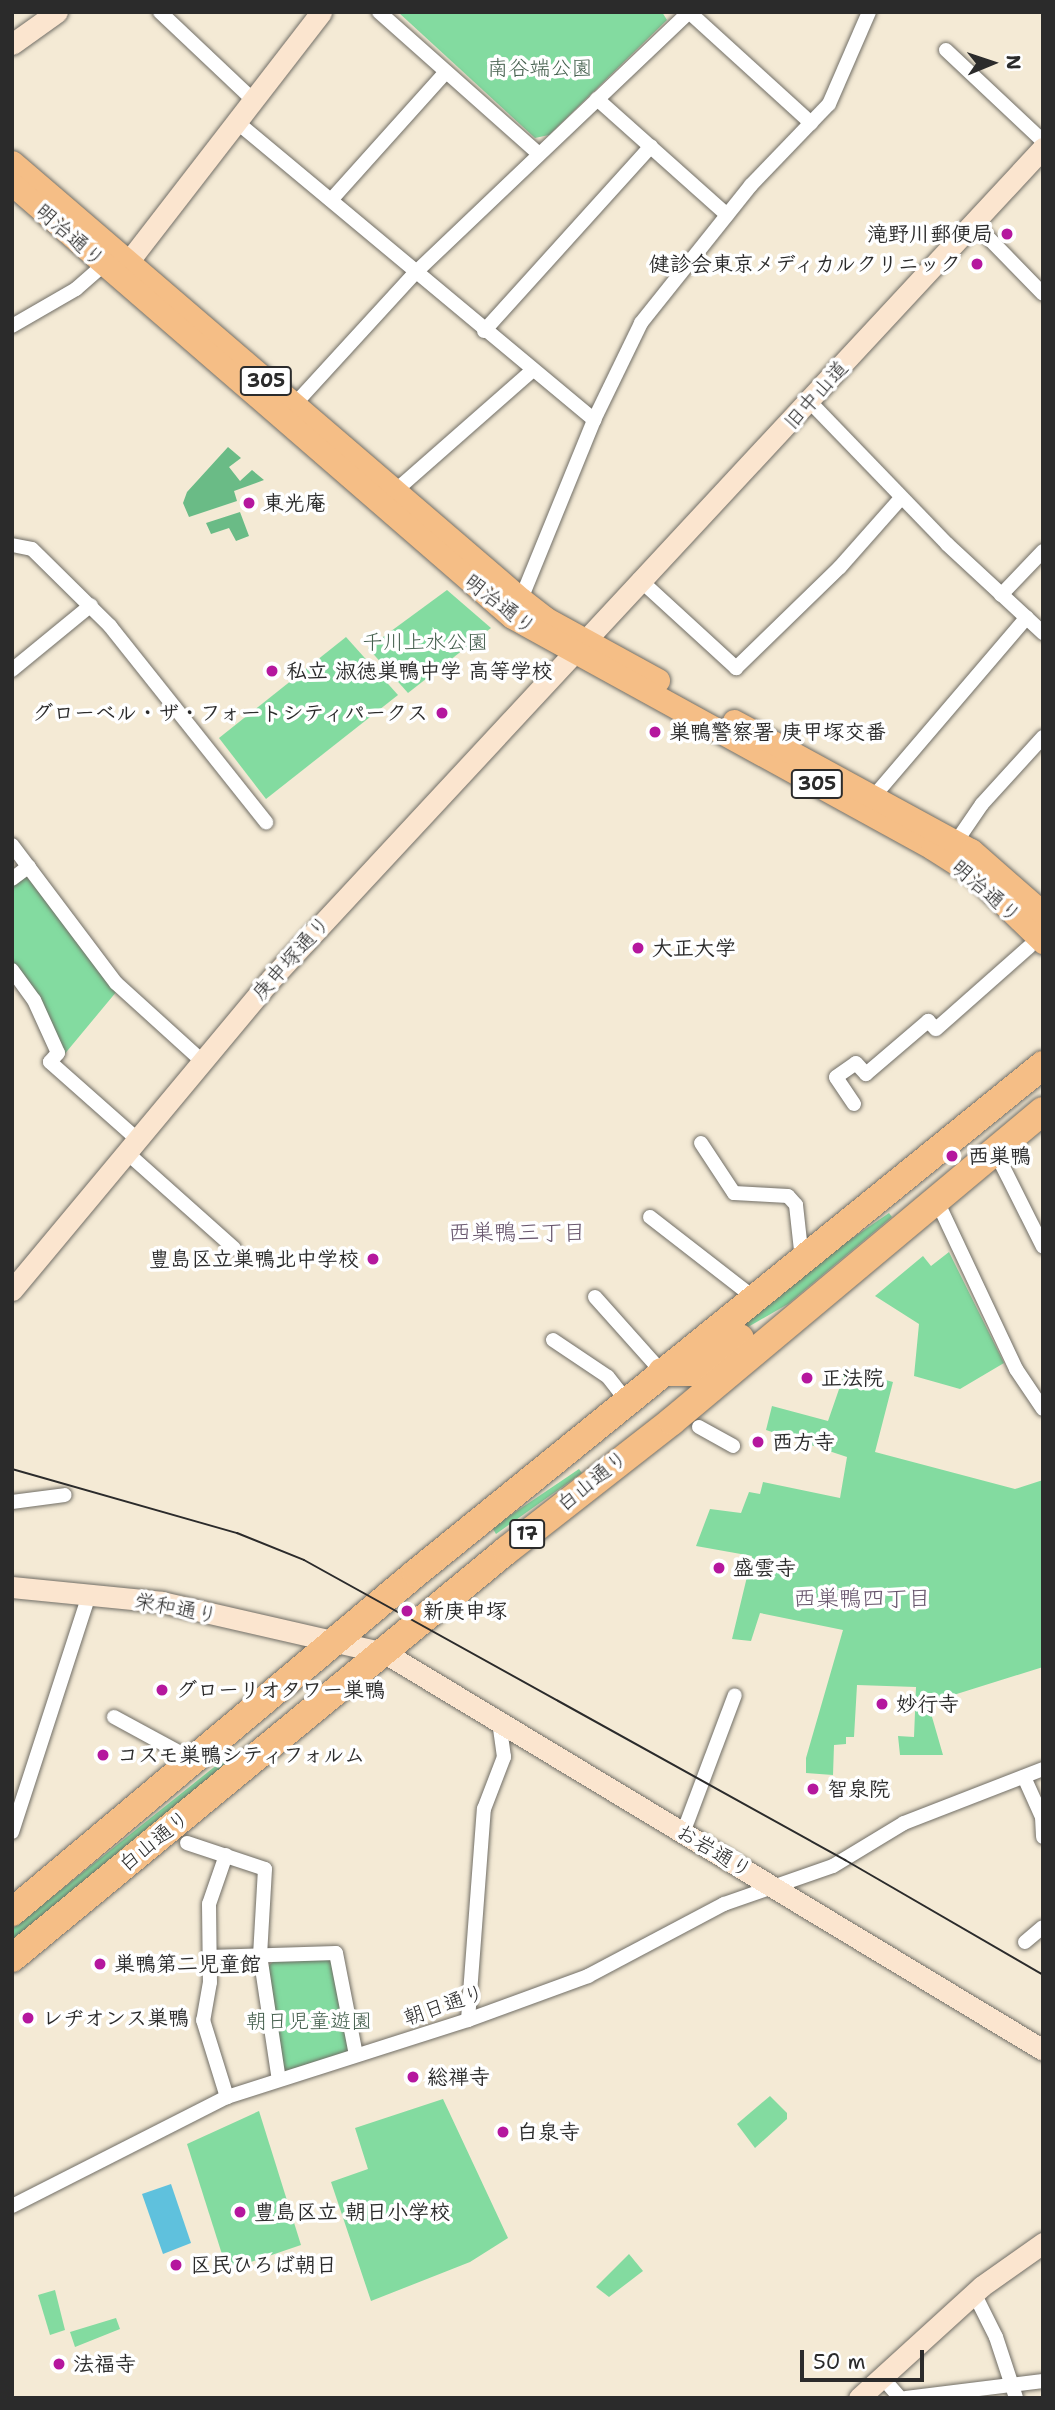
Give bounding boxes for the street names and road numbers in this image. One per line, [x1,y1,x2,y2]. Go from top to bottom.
street label: 明治通り [30,198,110,272]
street label: 旧中山道 [779,355,853,435]
road number: 305 [240,366,292,396]
street label: 明治通り [459,568,541,640]
road number: 305 [791,768,843,800]
street label: 明治通り [946,854,1026,928]
street label: 庚申塚通り [247,911,335,1005]
street label: 白山通り [551,1445,633,1517]
road number: 17 [508,1518,546,1550]
street label: 栄和通り [132,1588,220,1628]
street label: 白山通り [113,1805,195,1877]
street label: お岩通り [672,1819,756,1883]
street label: 朝日通り [400,1979,488,2031]

